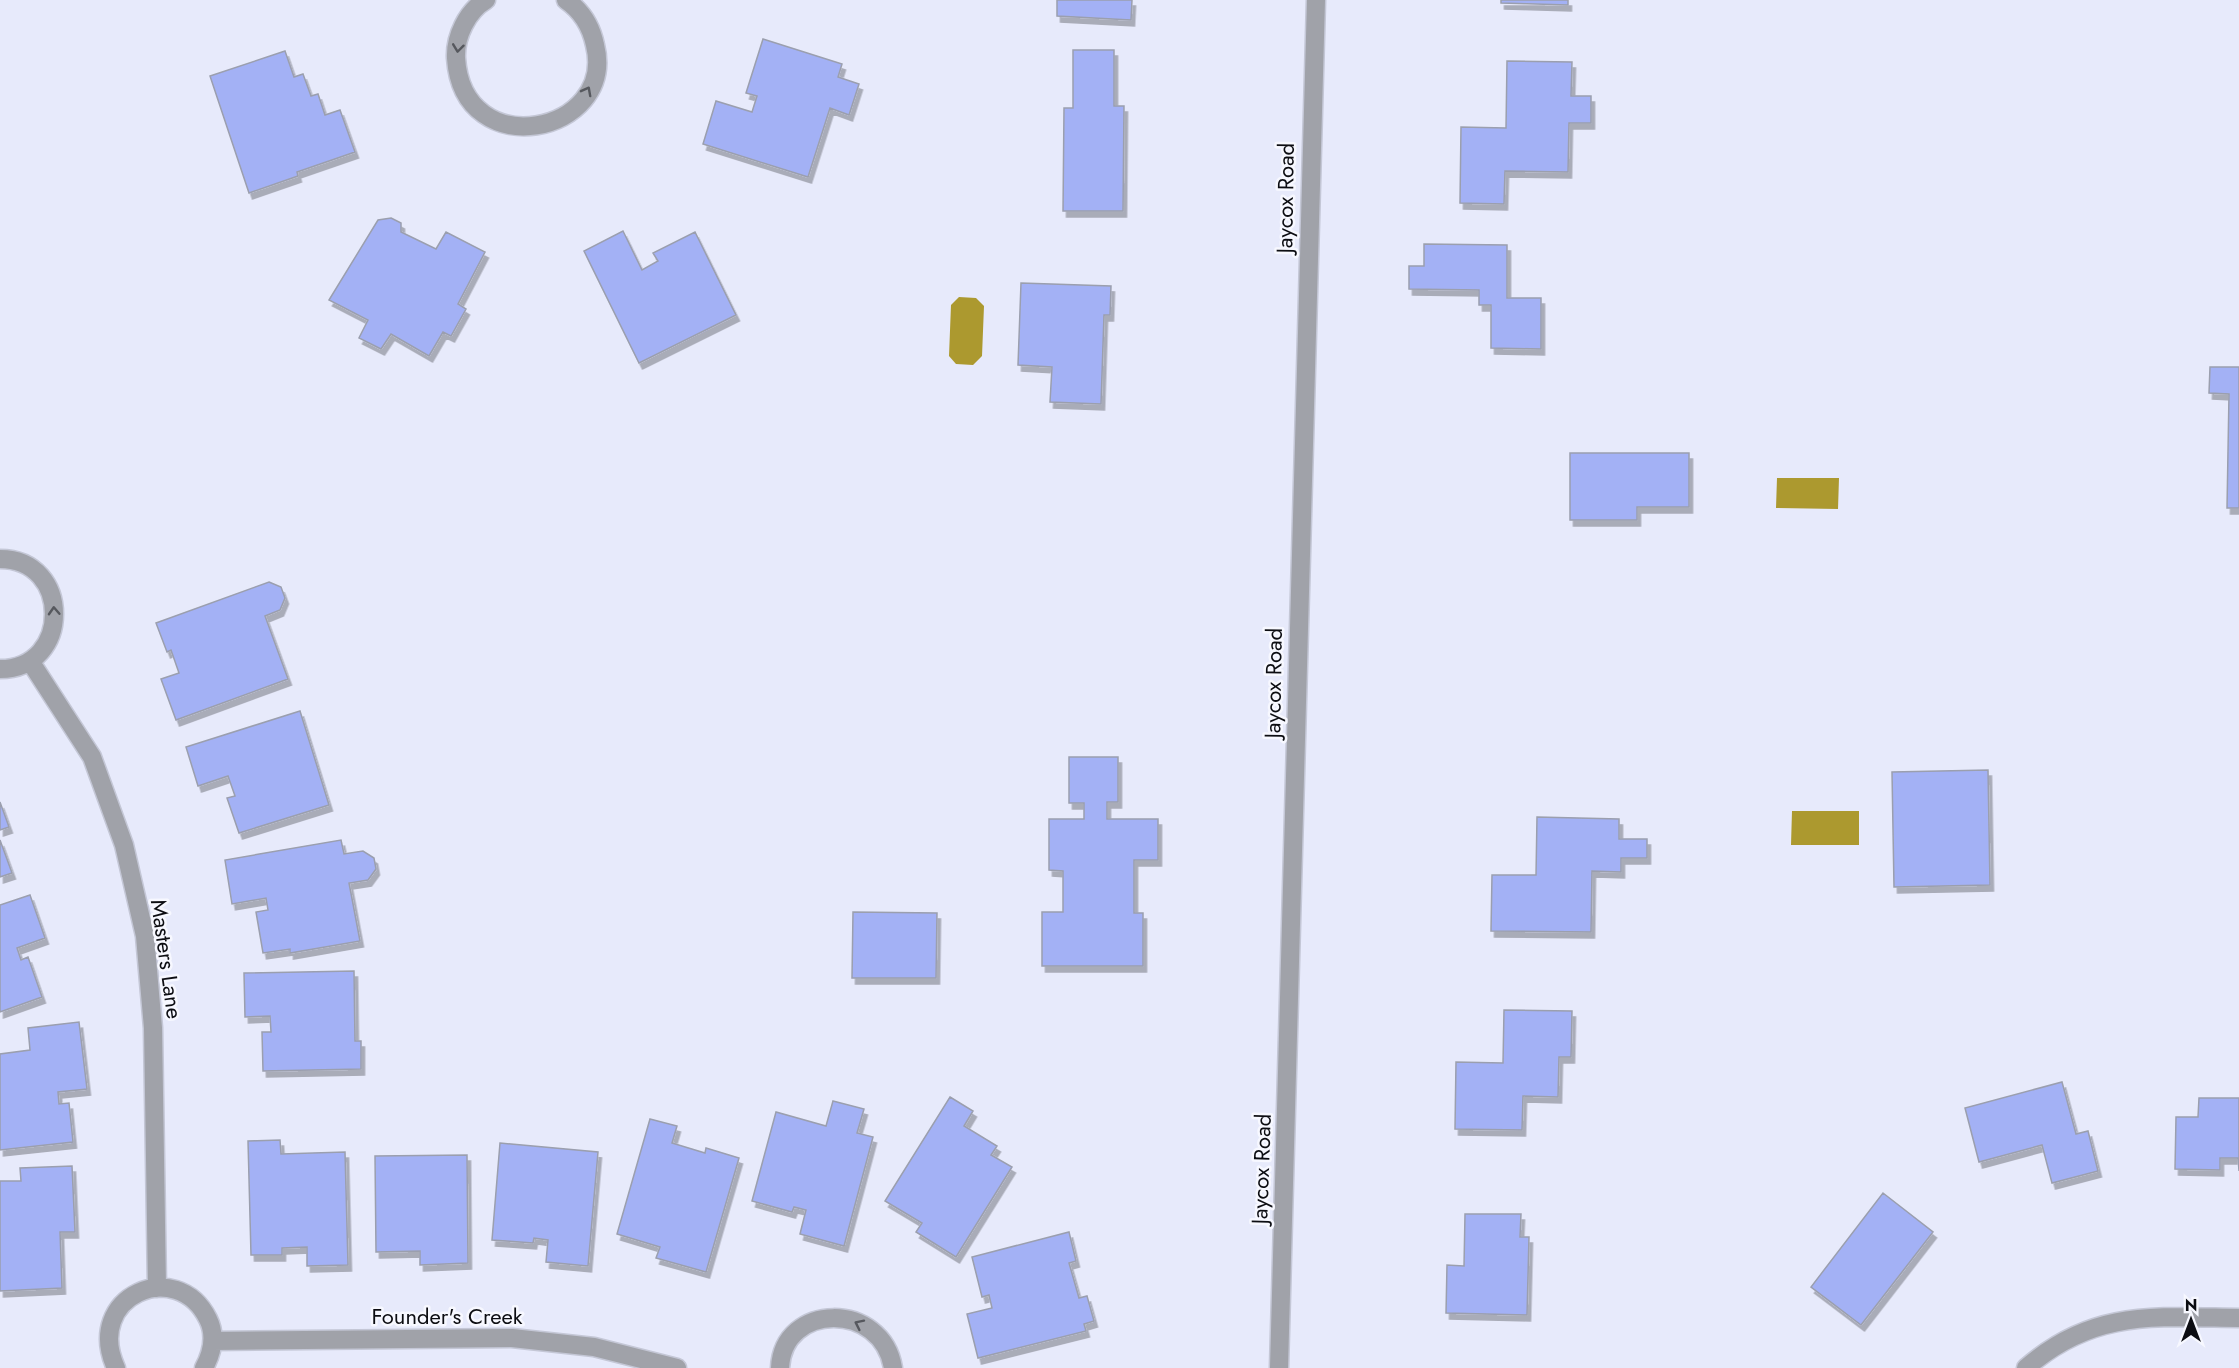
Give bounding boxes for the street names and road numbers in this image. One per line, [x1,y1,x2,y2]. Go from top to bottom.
street label: Jaycox Road [1268,142,1302,257]
street label: Jaycox Road [1256,627,1290,742]
street label: Masters Lane [143,897,191,1021]
street label: Jaycox Road [1243,1113,1279,1228]
street label: Founder's Creek [371,1300,523,1332]

